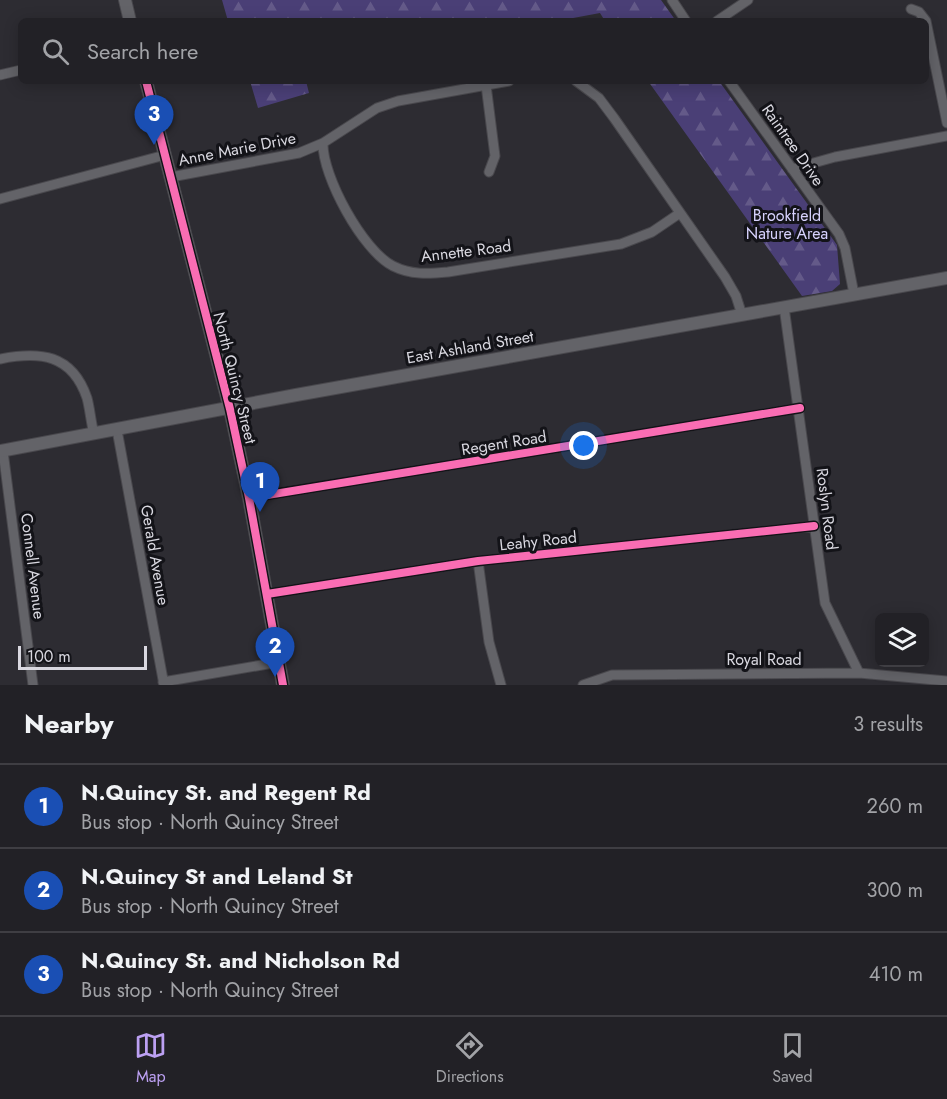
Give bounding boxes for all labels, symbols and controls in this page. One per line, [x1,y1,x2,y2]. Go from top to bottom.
search box [18,18,929,84]
icon: search [39,35,72,68]
text: Search here [87,35,198,67]
pin: 3 [134,96,174,145]
street label: Raintree Drive [756,99,830,191]
street label: Anne Marie Drive [176,126,298,172]
park label: Brookfield Nature Area [746,204,828,245]
street label: Annette Road [420,234,512,268]
street label: North Quincy Street [208,310,263,446]
street label: East Ashland Street [405,324,536,370]
street label: Regent Road [460,425,548,461]
your location [569,431,598,460]
pin: 1 [240,462,280,512]
street label: Roslyn Road [811,467,843,551]
street label: Gerald Avenue [135,503,175,607]
street label: Connell Avenue [15,512,51,620]
street label: Leahy Road [498,525,578,557]
map controls [875,613,929,667]
button: layers [875,613,929,667]
pin: 2 [256,628,294,677]
scale bar [18,643,147,670]
text: 100 m [27,645,71,668]
street label: Royal Road [726,648,802,671]
text: Nearby [24,705,113,743]
text: 3 results [853,710,923,739]
text: N.Quincy St. and Regent Rd [81,776,371,808]
text: 1 [38,792,49,821]
text: 260 m [867,792,923,821]
text: Bus stop · North Quincy Street [81,808,339,837]
text: N.Quincy St and Leland St [81,860,352,892]
text: 2 [37,876,50,905]
text: 300 m [866,876,923,905]
text: Bus stop · North Quincy Street [81,892,339,921]
text: N.Quincy St. and Nicholson Rd [81,944,400,976]
text: 3 [37,960,50,989]
text: 410 m [869,960,923,989]
text: Bus stop · North Quincy Street [81,976,339,1005]
tab: Map [134,1029,167,1088]
tab: Directions [436,1029,504,1088]
tab: Saved [772,1029,813,1088]

